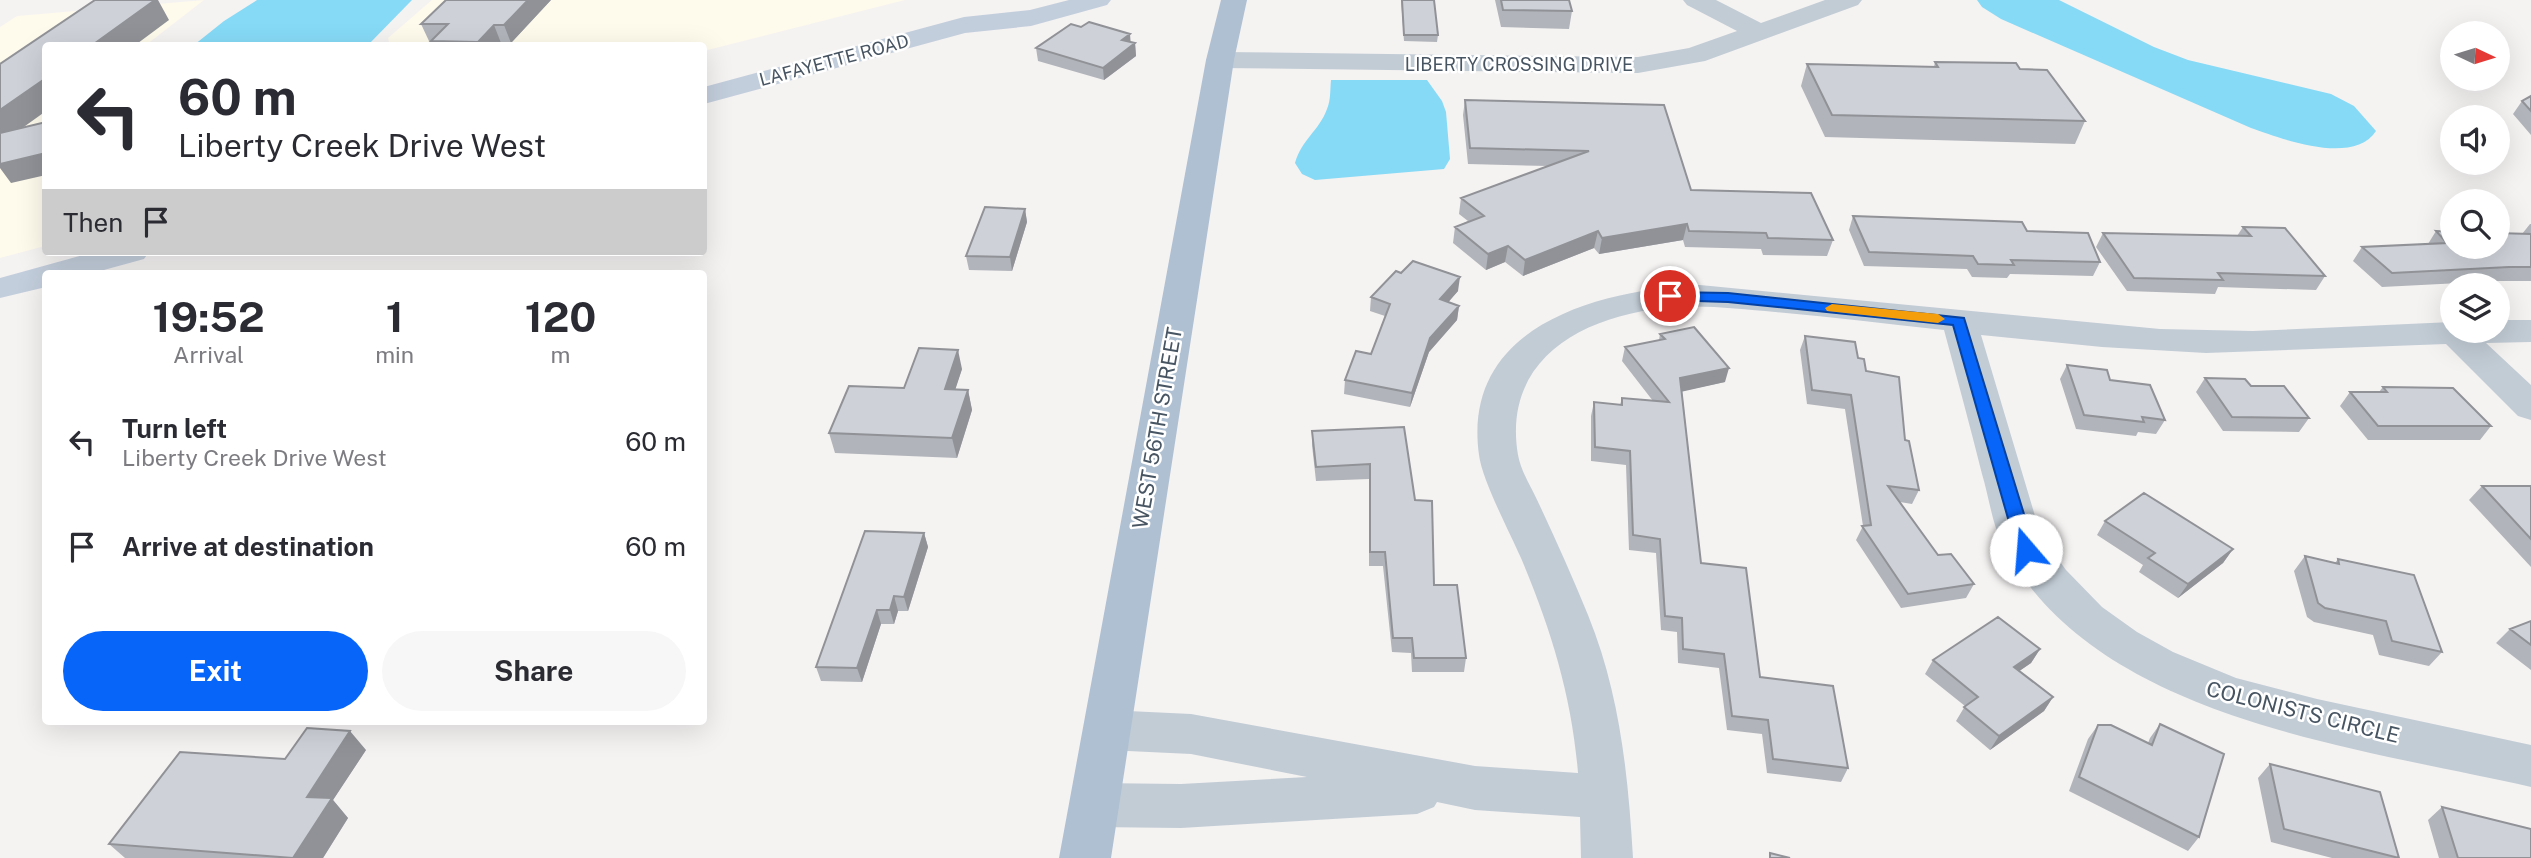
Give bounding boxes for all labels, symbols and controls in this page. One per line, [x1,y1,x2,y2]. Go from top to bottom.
north arrow [2440,21,2510,91]
map controls [2440,21,2510,343]
street label: LAFAYETTE ROAD [757,30,911,90]
street label: LIBERTY CROSSING DRIVE [1405,54,1633,75]
text: 60 m [178,68,297,126]
icon: left [63,70,154,161]
button: sound [2440,105,2510,175]
text: Liberty Creek Drive West [178,127,546,164]
button: search [2440,189,2510,259]
icon: arrive [137,203,175,241]
text: Then [63,207,123,238]
pin [1640,266,1700,326]
button: layers [2440,273,2510,343]
icon: arrive [1651,277,1689,315]
text: 19:52 [153,292,265,341]
text: 1 [386,292,404,341]
text: 120 [525,292,596,341]
street label: WEST 56TH STREET [1127,325,1187,531]
text: Arrival [173,341,244,368]
text: min [375,341,414,368]
text: m [551,341,571,368]
text: Turn left [122,413,227,444]
icon: left [63,423,101,461]
text: 60 m [625,426,686,457]
text: Liberty Creek Drive West [122,444,387,471]
position arrow [1989,513,2063,587]
icon: arrive [63,528,101,566]
text: Arrive at destination [122,531,374,562]
text: 60 m [625,531,686,562]
button: Exit [63,631,368,711]
button: Share [382,631,686,711]
street label: COLONISTS CIRCLE [2204,676,2402,748]

